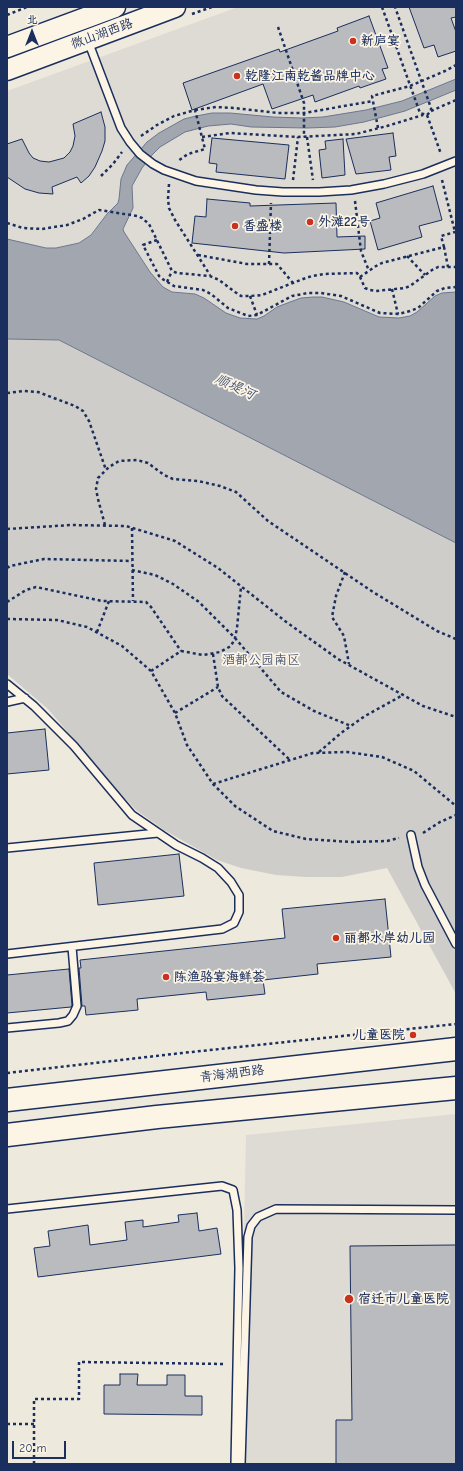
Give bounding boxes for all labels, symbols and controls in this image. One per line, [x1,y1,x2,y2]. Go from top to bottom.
north arrow [12,12,52,52]
text: 北 [27,13,38,26]
street label: 微山湖西路 [69,16,135,52]
place label: 新庐宴 [361,33,400,49]
marker: 新庐宴 [348,36,358,46]
place label: 乾隆江南乾酱品牌中心 [245,68,375,84]
marker: 乾隆江南乾酱品牌中心 [232,71,242,81]
place label: 外滩22号 [318,214,370,230]
marker: 外滩22号 [305,217,315,227]
place label: 香盛楼 [243,218,282,234]
marker: 香盛楼 [230,221,240,231]
water label: 顺堤河 [212,371,258,403]
park label: 酒都公园南区 [222,652,300,668]
place label: 丽都水岸幼儿园 [344,930,435,946]
marker: 丽都水岸幼儿园 [331,933,341,943]
place label: 陈渔骆宴海鲜荟 [174,969,265,985]
marker: 陈渔骆宴海鲜荟 [161,972,171,982]
place label: 儿童医院 [353,1027,405,1043]
marker: 儿童医院 [408,1030,418,1040]
street label: 青海湖西路 [199,1062,265,1086]
place label: 宿迁市儿童医院 [358,1291,449,1307]
marker: 宿迁市儿童医院 [343,1293,355,1305]
scale bar [14,1433,68,1459]
text: 20 m [19,1441,47,1455]

